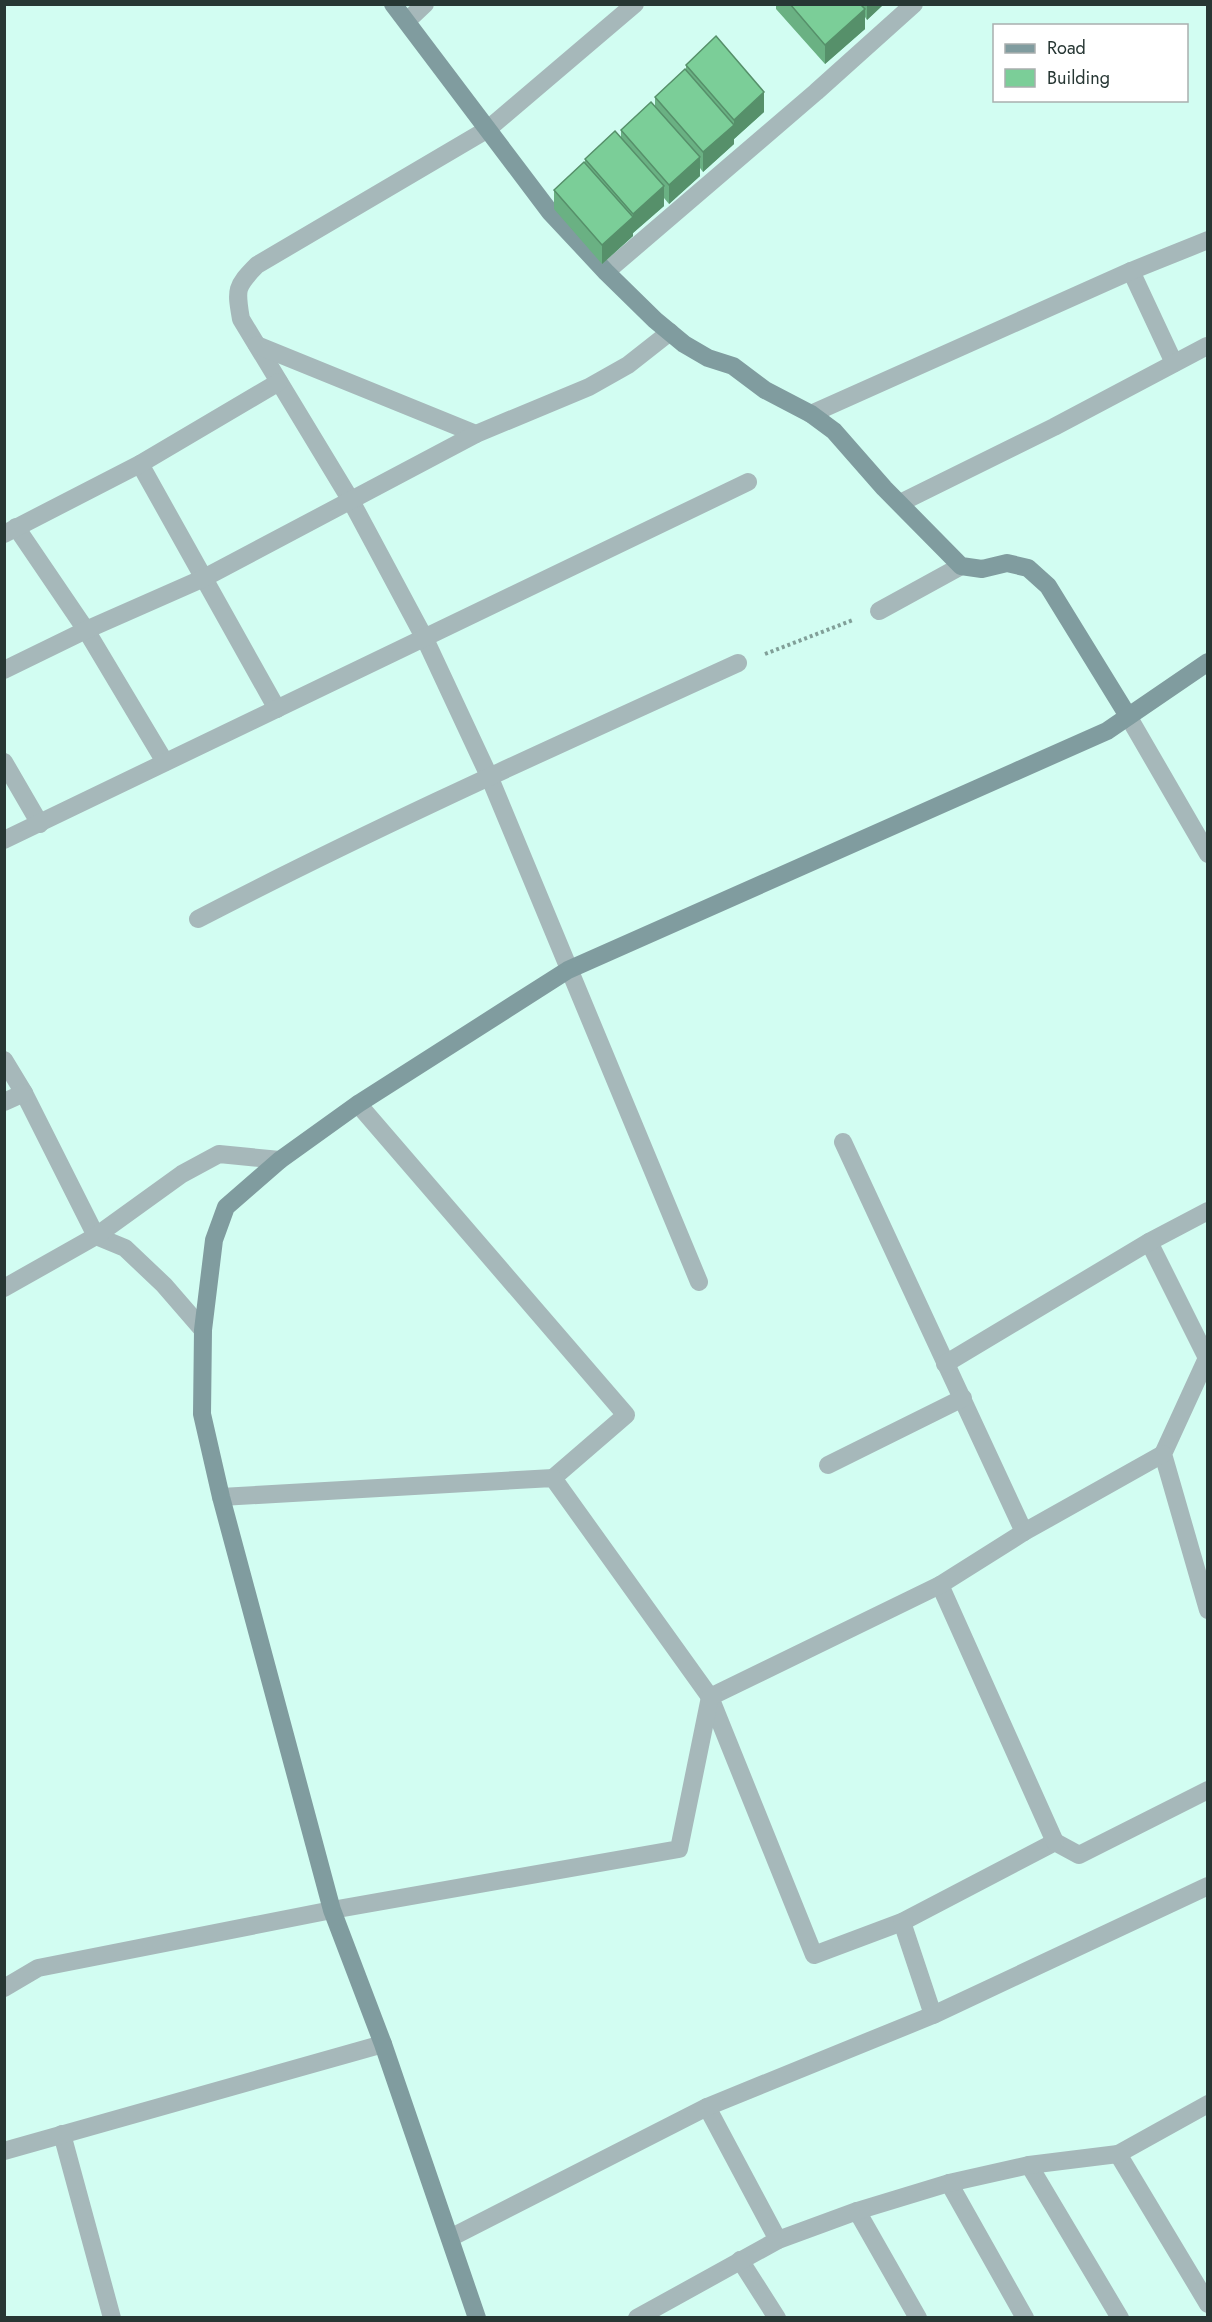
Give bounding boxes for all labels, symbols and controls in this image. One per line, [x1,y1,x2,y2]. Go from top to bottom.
legend [993,24,1188,102]
text: Road [1047,35,1086,61]
text: Building [1047,65,1110,91]

